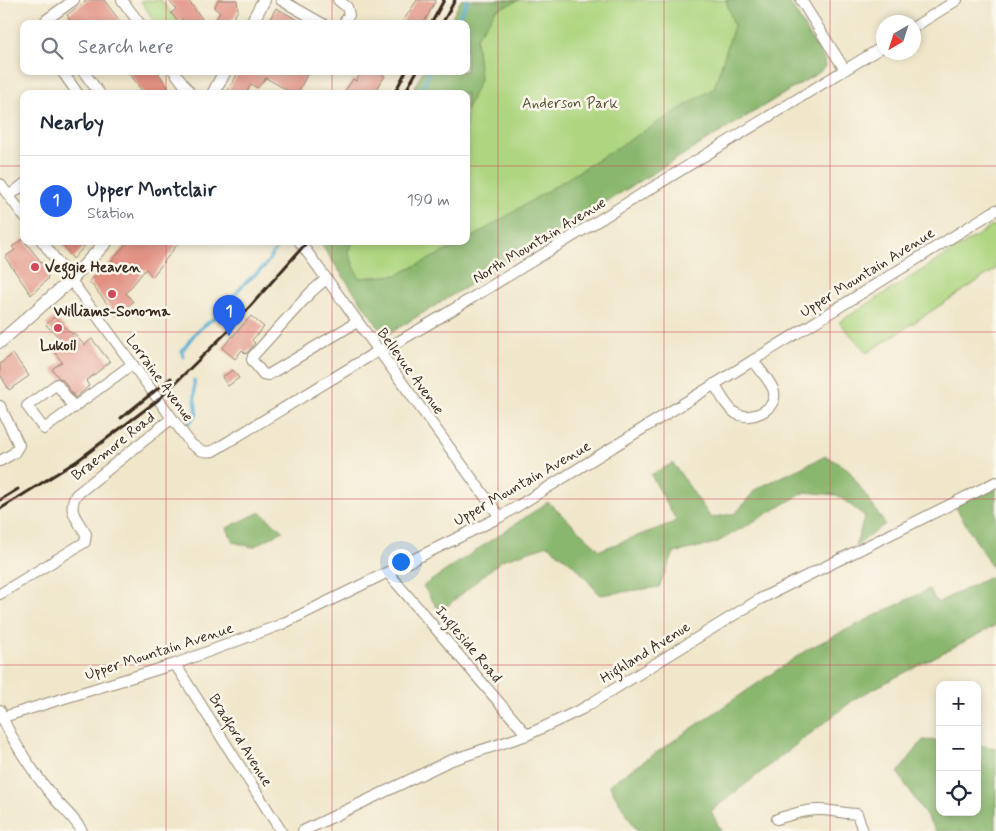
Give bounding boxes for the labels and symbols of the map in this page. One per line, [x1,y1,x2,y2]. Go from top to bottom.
north arrow [876,15,921,60]
park label: Anderson Park [522,94,619,114]
street label: North Mountain Avenue [469,193,610,289]
street label: Upper Mountain Avenue [796,223,939,322]
place label: Veggie Heaven [45,258,141,280]
marker: Veggie Heaven [29,261,41,273]
marker: Williams-Sonoma [106,288,118,300]
pin: 1 [213,295,245,336]
place label: Williams-Sonoma [53,302,171,322]
marker: Lukoil [52,322,64,334]
street label: Bellevue Avenue [372,324,449,419]
street label: Lorraine Avenue [121,331,198,426]
place label: Lukoil [40,336,76,356]
street label: Braemore Road [68,408,160,486]
street label: Upper Mountain Avenue [450,436,595,531]
your location [388,549,414,575]
street label: Ingleside Road [429,602,506,688]
street label: Highland Avenue [597,617,695,689]
street label: Upper Mountain Avenue [82,618,236,685]
street label: Bradford Avenue [202,690,277,792]

